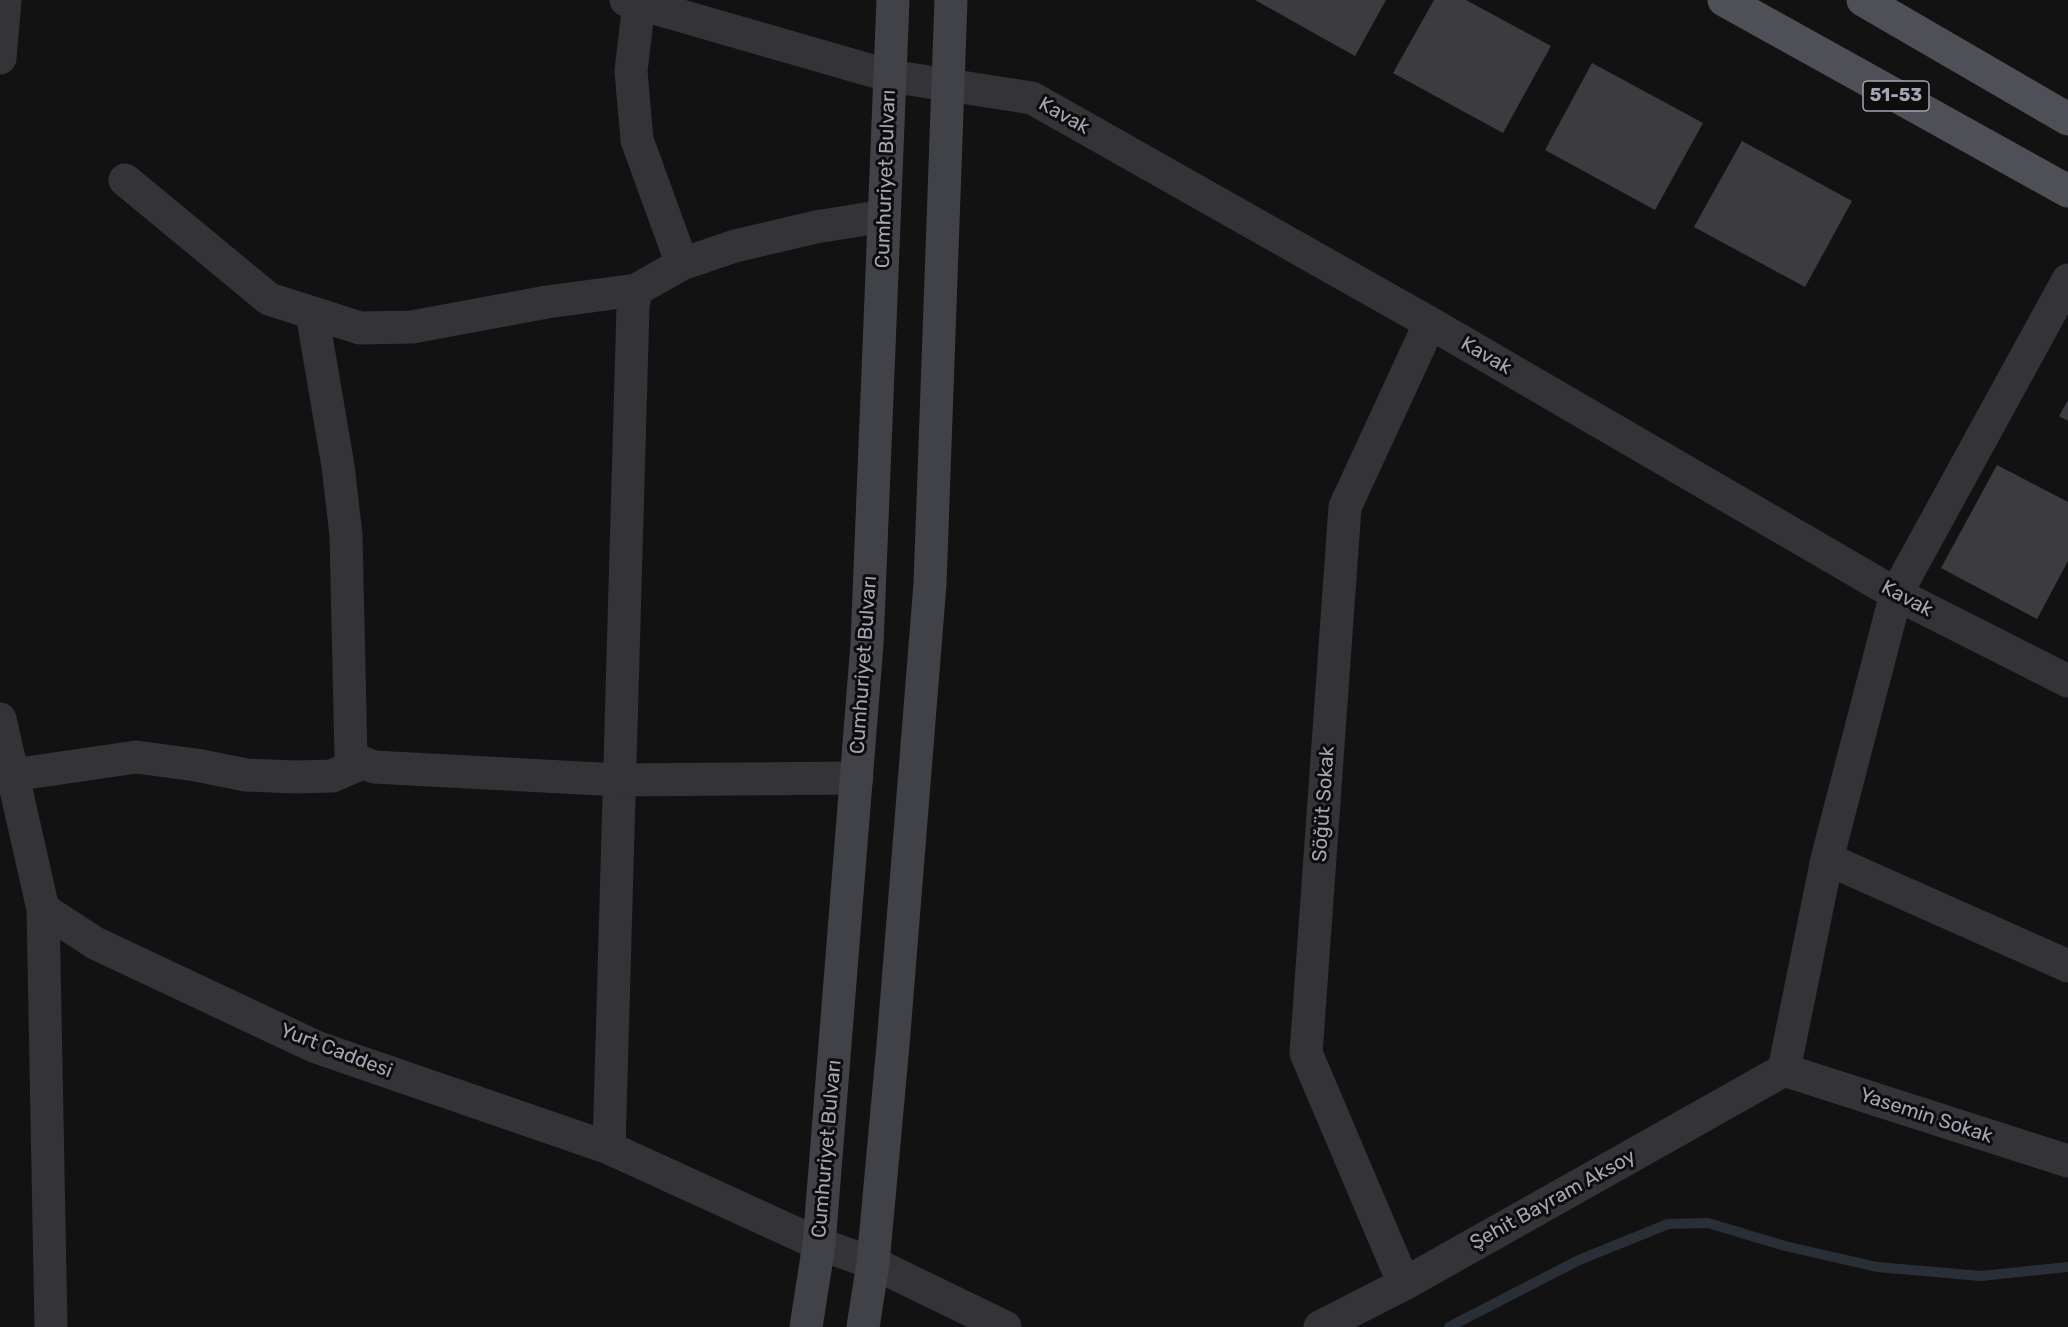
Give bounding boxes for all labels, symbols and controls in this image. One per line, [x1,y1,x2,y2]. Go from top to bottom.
road number: 51-53 [1863,81,1929,111]
street label: Cumhuriyet Bulvarı [871,89,901,269]
street label: Kavak [1034,92,1094,140]
street label: Kavak [1456,332,1516,380]
street label: Cumhuriyet Bulvarı [846,575,882,755]
street label: Kavak [1877,576,1937,622]
street label: Söğüt Sokak [1308,745,1340,863]
street label: Yurt Caddesi [276,1019,396,1083]
street label: Cumhuriyet Bulvarı [807,1059,847,1239]
street label: Yasemin Sokak [1856,1083,1996,1149]
street label: Şehit Bayram Aksoy [1466,1145,1640,1255]

